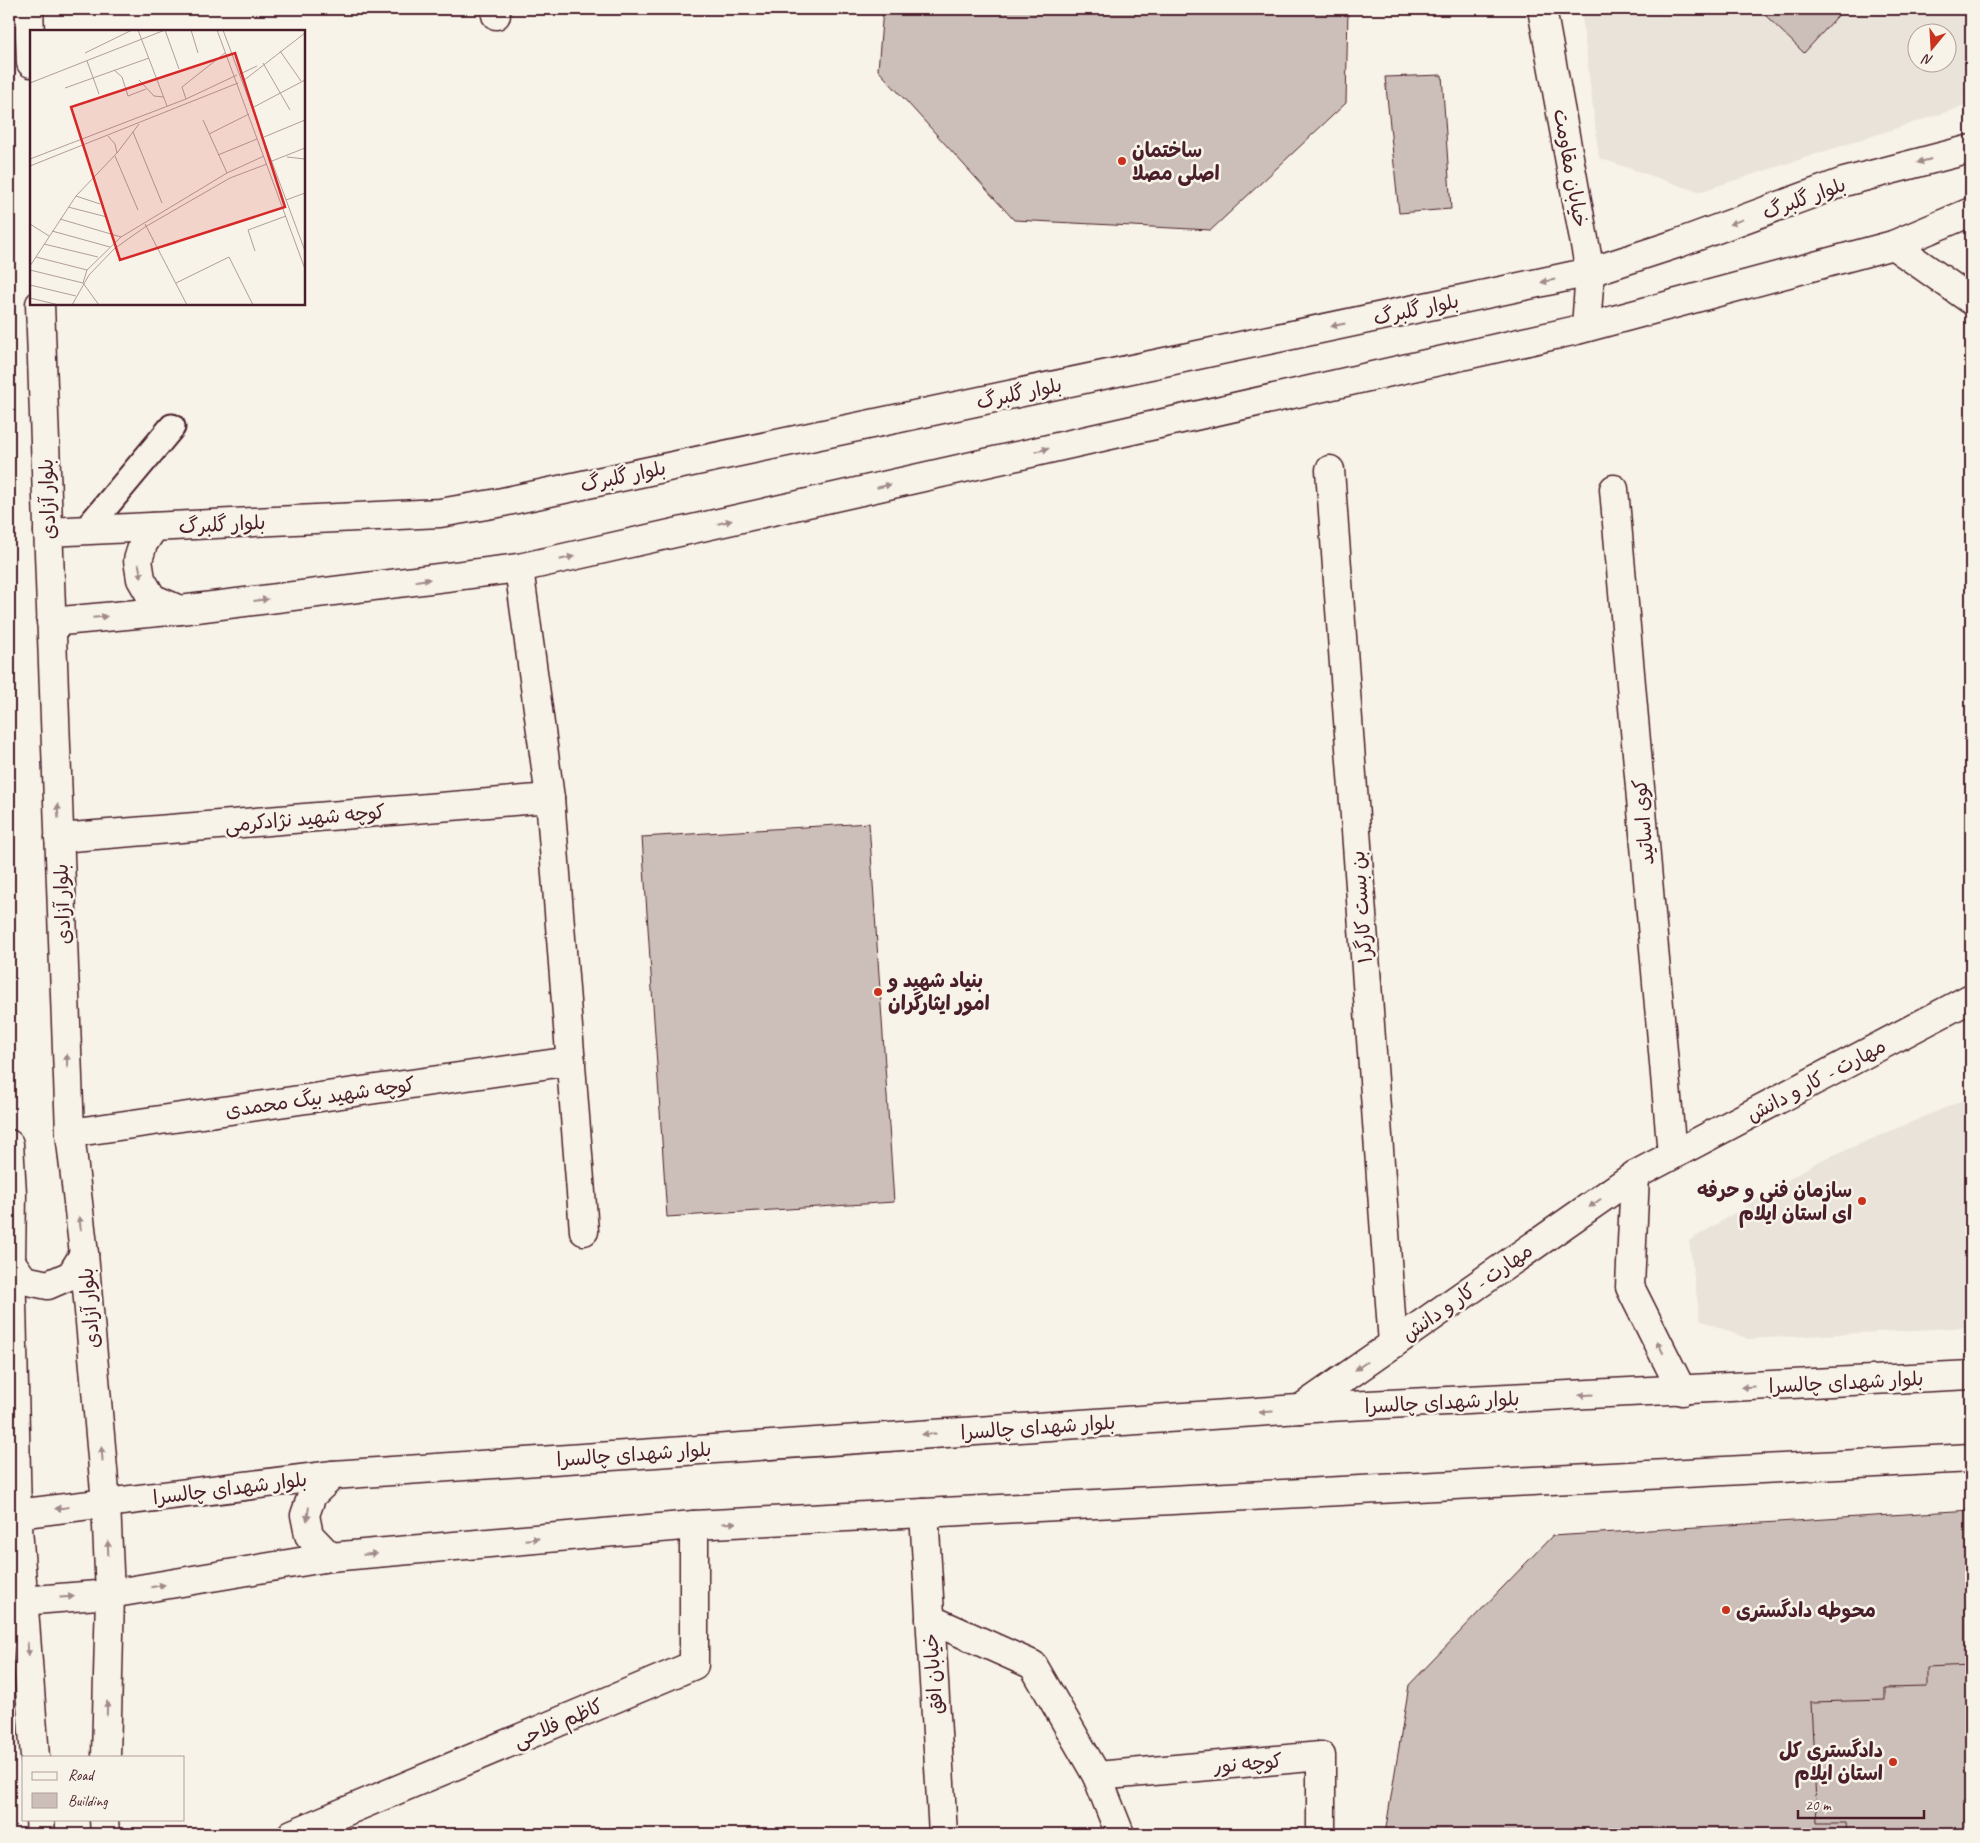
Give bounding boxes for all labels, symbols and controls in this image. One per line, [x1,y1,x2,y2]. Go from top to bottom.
north arrow [1908,22,1958,72]
inset map [30,30,305,305]
text: N [1919,50,1935,69]
street label: خیابان مقاومت [1548,107,1593,229]
place label: ساختمان اصلی مصلا [1132,138,1220,186]
marker: ساختمان اصلی مصلا [1116,155,1128,167]
one-way arrow [1917,158,1932,166]
street label: بلوار گلبرگ [1759,172,1849,225]
one-way arrow [1729,219,1744,226]
one-way arrow [1541,277,1556,285]
street label: بلوار گلبرگ [1371,288,1461,331]
one-way arrow [1329,322,1345,330]
street label: بلوار گلبرگ [974,372,1064,415]
one-way arrow [1035,446,1050,454]
street label: بلوار گلبرگ [578,455,668,498]
street label: بلوار آزادی [34,458,61,540]
one-way arrow [876,482,891,490]
street label: بلوار گلبرگ [178,510,266,539]
one-way arrow [718,518,733,526]
one-way arrow [559,554,574,562]
one-way arrow [136,563,144,579]
one-way arrow [415,576,431,584]
one-way arrow [254,596,270,604]
one-way arrow [92,613,108,621]
street label: کوی اساتید [1627,778,1660,866]
street label: کوچه شهید نژادکرمی [224,799,386,838]
one-way arrow [54,803,62,819]
street label: بن بست کارگر۱ [1345,850,1378,964]
street label: بلوار آزادی [49,863,76,945]
place label: بنیاد شهید و امور ایثارگران [886,968,990,1016]
marker: بنیاد شهید و امور ایثارگران [872,986,884,998]
street label: مهارت - کار و دانش [1742,1033,1890,1128]
one-way arrow [63,1053,71,1069]
street label: کوچه شهید بیگ محمدی [224,1072,417,1123]
place label: سازمان فنی و حرفه ای استان ایلام [1697,1178,1852,1228]
marker: سازمان فنی و حرفه ای استان ایلام [1856,1195,1868,1207]
one-way arrow [1588,1198,1601,1208]
one-way arrow [76,1215,84,1231]
street label: مهارت - کار و دانش [1397,1238,1538,1347]
street label: بلوار آزادی [74,1267,105,1349]
one-way arrow [1656,1340,1664,1355]
one-way arrow [1354,1361,1368,1371]
street label: بلوار شهدای چالسرا [1768,1366,1924,1399]
one-way arrow [1740,1384,1756,1392]
street label: بلوار شهدای چالسرا [1364,1386,1520,1419]
one-way arrow [1577,1392,1593,1400]
one-way arrow [1258,1408,1274,1416]
street label: بلوار شهدای چالسرا [960,1410,1116,1445]
one-way arrow [921,1431,937,1439]
street label: بلوار شهدای چالسرا [556,1437,712,1472]
one-way arrow [98,1446,106,1462]
street label: بلوار شهدای چالسرا [152,1467,309,1510]
one-way arrow [53,1504,69,1512]
one-way arrow [304,1506,312,1522]
one-way arrow [721,1519,737,1527]
one-way arrow [524,1535,540,1543]
one-way arrow [104,1540,112,1556]
one-way arrow [363,1549,379,1557]
one-way arrow [150,1581,166,1589]
one-way arrow [59,1593,75,1601]
place label: محوطه دادگستری [1736,1598,1876,1623]
marker: محوطه دادگستری [1720,1604,1732,1616]
street label: خیابان افق [918,1632,949,1715]
one-way arrow [24,1641,32,1657]
street label: کاظم فلاحی [510,1693,608,1755]
one-way arrow [103,1700,111,1716]
place label: دادگستری کل استان ایلام [1779,1738,1883,1788]
street label: کوچه نور [1212,1748,1283,1779]
legend [22,1756,185,1820]
marker: دادگستری کل استان ایلام [1887,1756,1899,1768]
text: Road [68,1766,95,1785]
scale bar [1798,1788,1924,1820]
text: Building [68,1792,108,1811]
text: 20 m [1805,1796,1832,1815]

